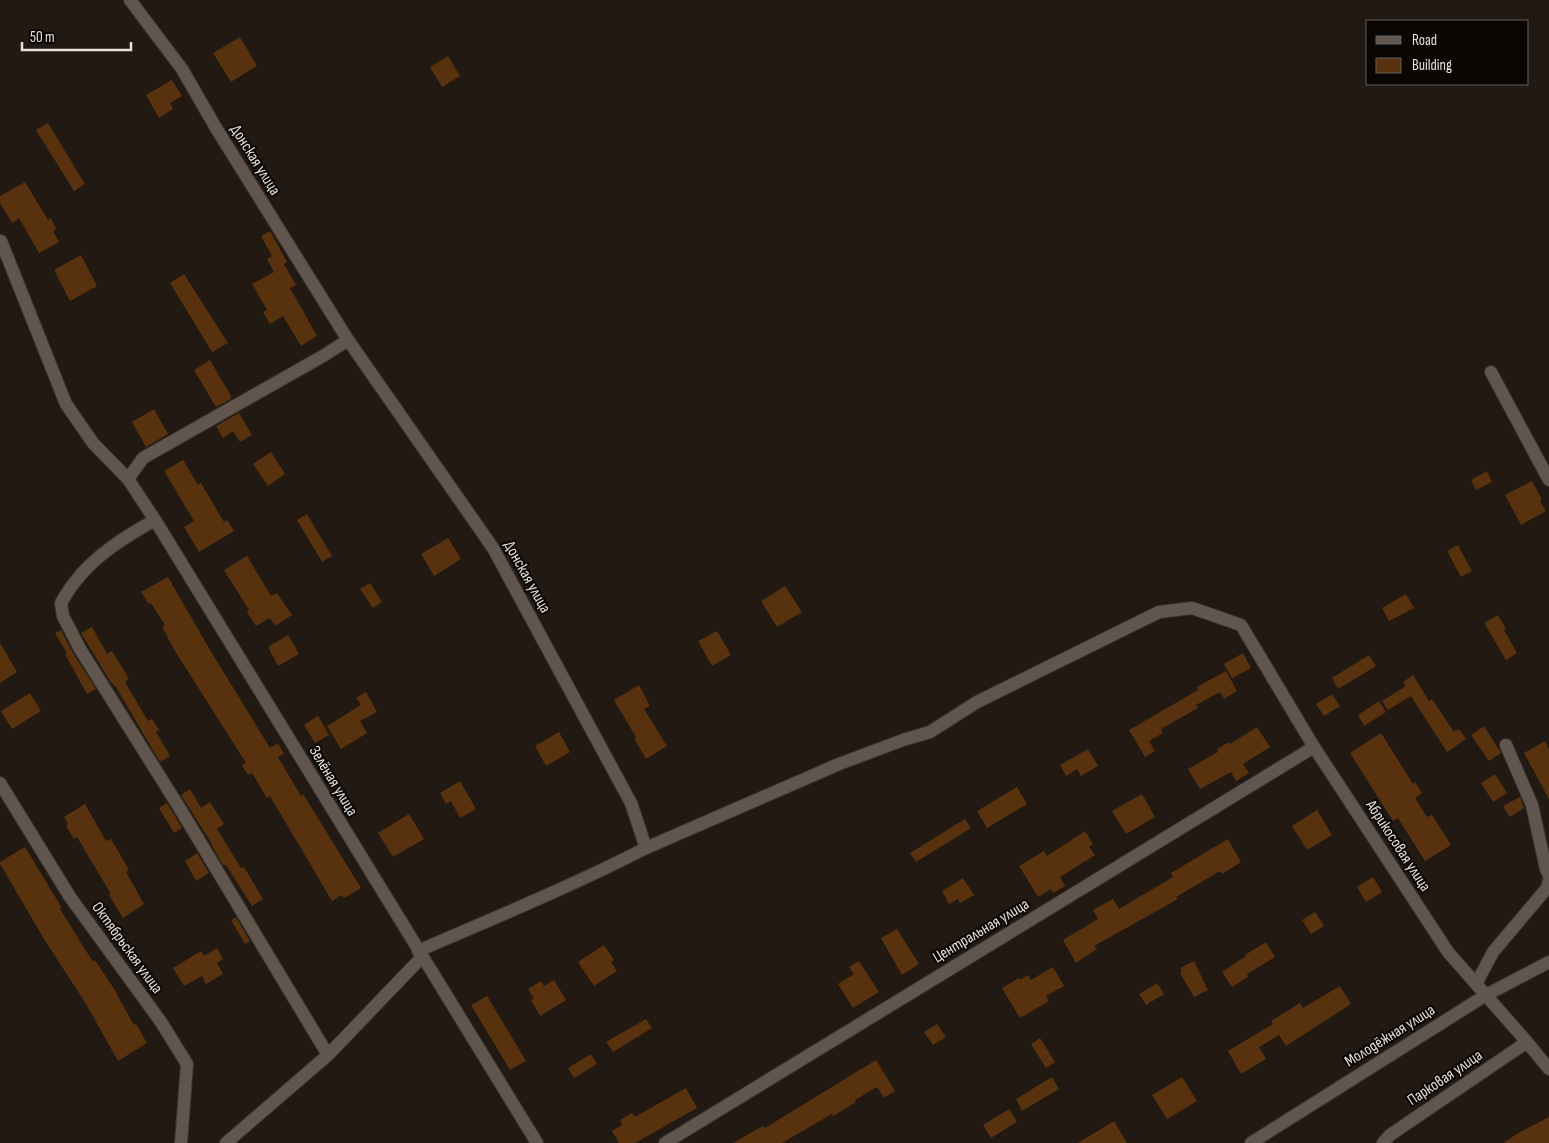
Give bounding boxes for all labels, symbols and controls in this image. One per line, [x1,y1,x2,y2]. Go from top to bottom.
scale bar [22,20,131,52]
legend [1366,20,1529,85]
text: 50 m [30,28,55,47]
text: Road [1412,31,1437,50]
text: Building [1412,56,1452,75]
street label: Донская улица [226,121,284,199]
street label: Донская улица [499,538,555,616]
street label: Зелёная улица [305,742,361,820]
street label: Абрикосовая улица [1361,796,1435,895]
street label: Центральная улица [929,895,1033,967]
street label: Октябрьская улица [87,899,167,997]
street label: Молодёжная улица [1341,1001,1439,1071]
street label: Парковая улица [1404,1046,1486,1110]

